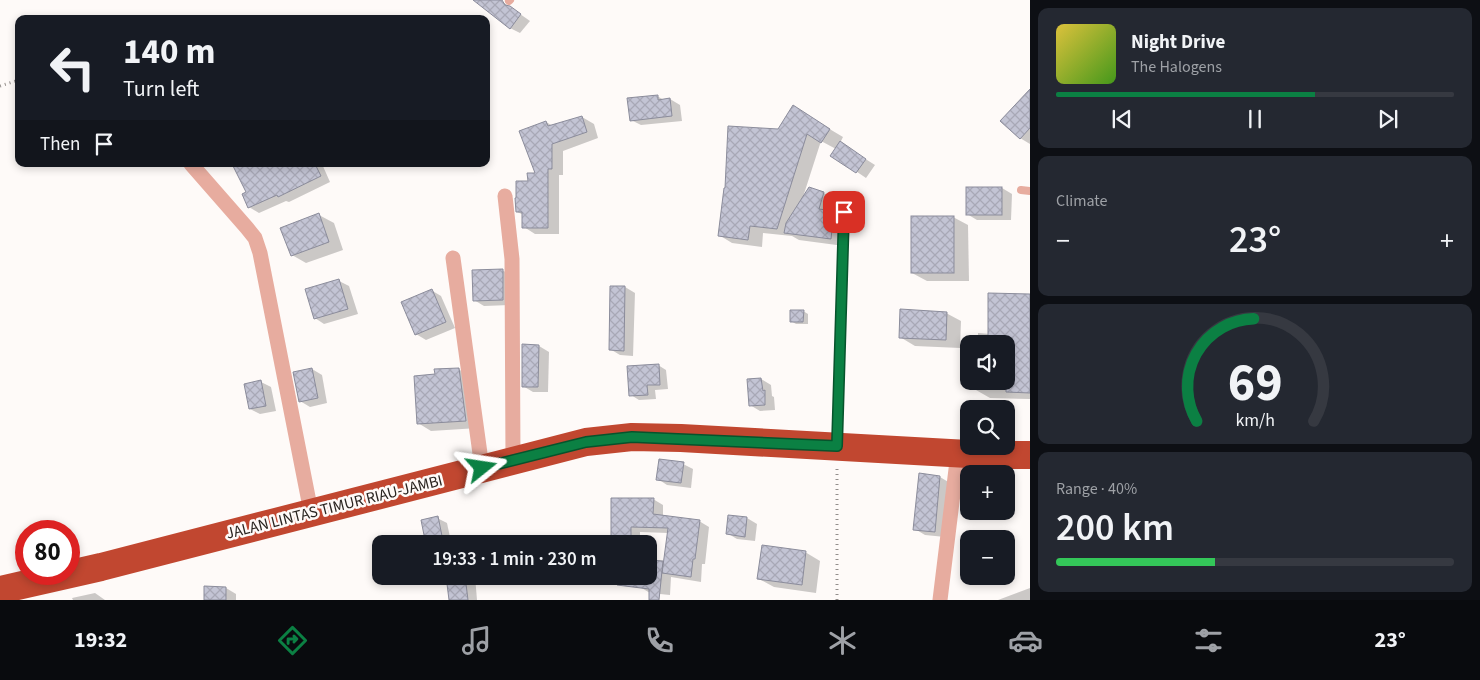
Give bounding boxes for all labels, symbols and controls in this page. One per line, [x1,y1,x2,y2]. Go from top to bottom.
text: 140 m [123,27,215,77]
text: Night Drive [1131,29,1225,56]
icon: left [40,35,105,100]
text: The Halogens [1131,56,1222,78]
text: Turn left [123,73,199,105]
icon: previous [1108,105,1136,133]
icon: pause [1241,105,1269,133]
icon: next [1374,105,1402,133]
icon: arrive [90,130,118,158]
text: Then [40,131,80,158]
text: Climate [1056,190,1107,212]
pin [823,191,865,233]
icon: arrive [830,198,858,226]
text: 23° [1229,213,1281,267]
text: − [1056,221,1070,261]
text: + [1440,221,1454,261]
map controls [960,335,1015,585]
button: sound [960,335,1015,390]
text: 69 [1228,347,1282,421]
button: search [960,400,1015,455]
text: km/h [1235,408,1275,433]
position arrow [455,441,507,493]
button: + [960,465,1015,520]
street label: JALAN LINTAS TIMUR RIAU-JAMBI [224,469,445,545]
text: Range · 40% [1056,478,1137,500]
text: 200 km [1056,501,1174,555]
speed limit sign: 80 [15,520,80,585]
button: − [960,530,1015,585]
text: 19:33 · 1 min · 230 m [432,546,597,573]
icon: directions [275,623,310,658]
icon: music [459,623,494,658]
icon: phone [642,623,677,658]
icon: climate [825,623,860,658]
icon: car [1008,623,1043,658]
icon: filters [1191,623,1226,658]
text: 19:32 [74,624,127,656]
text: 23° [1375,624,1406,656]

